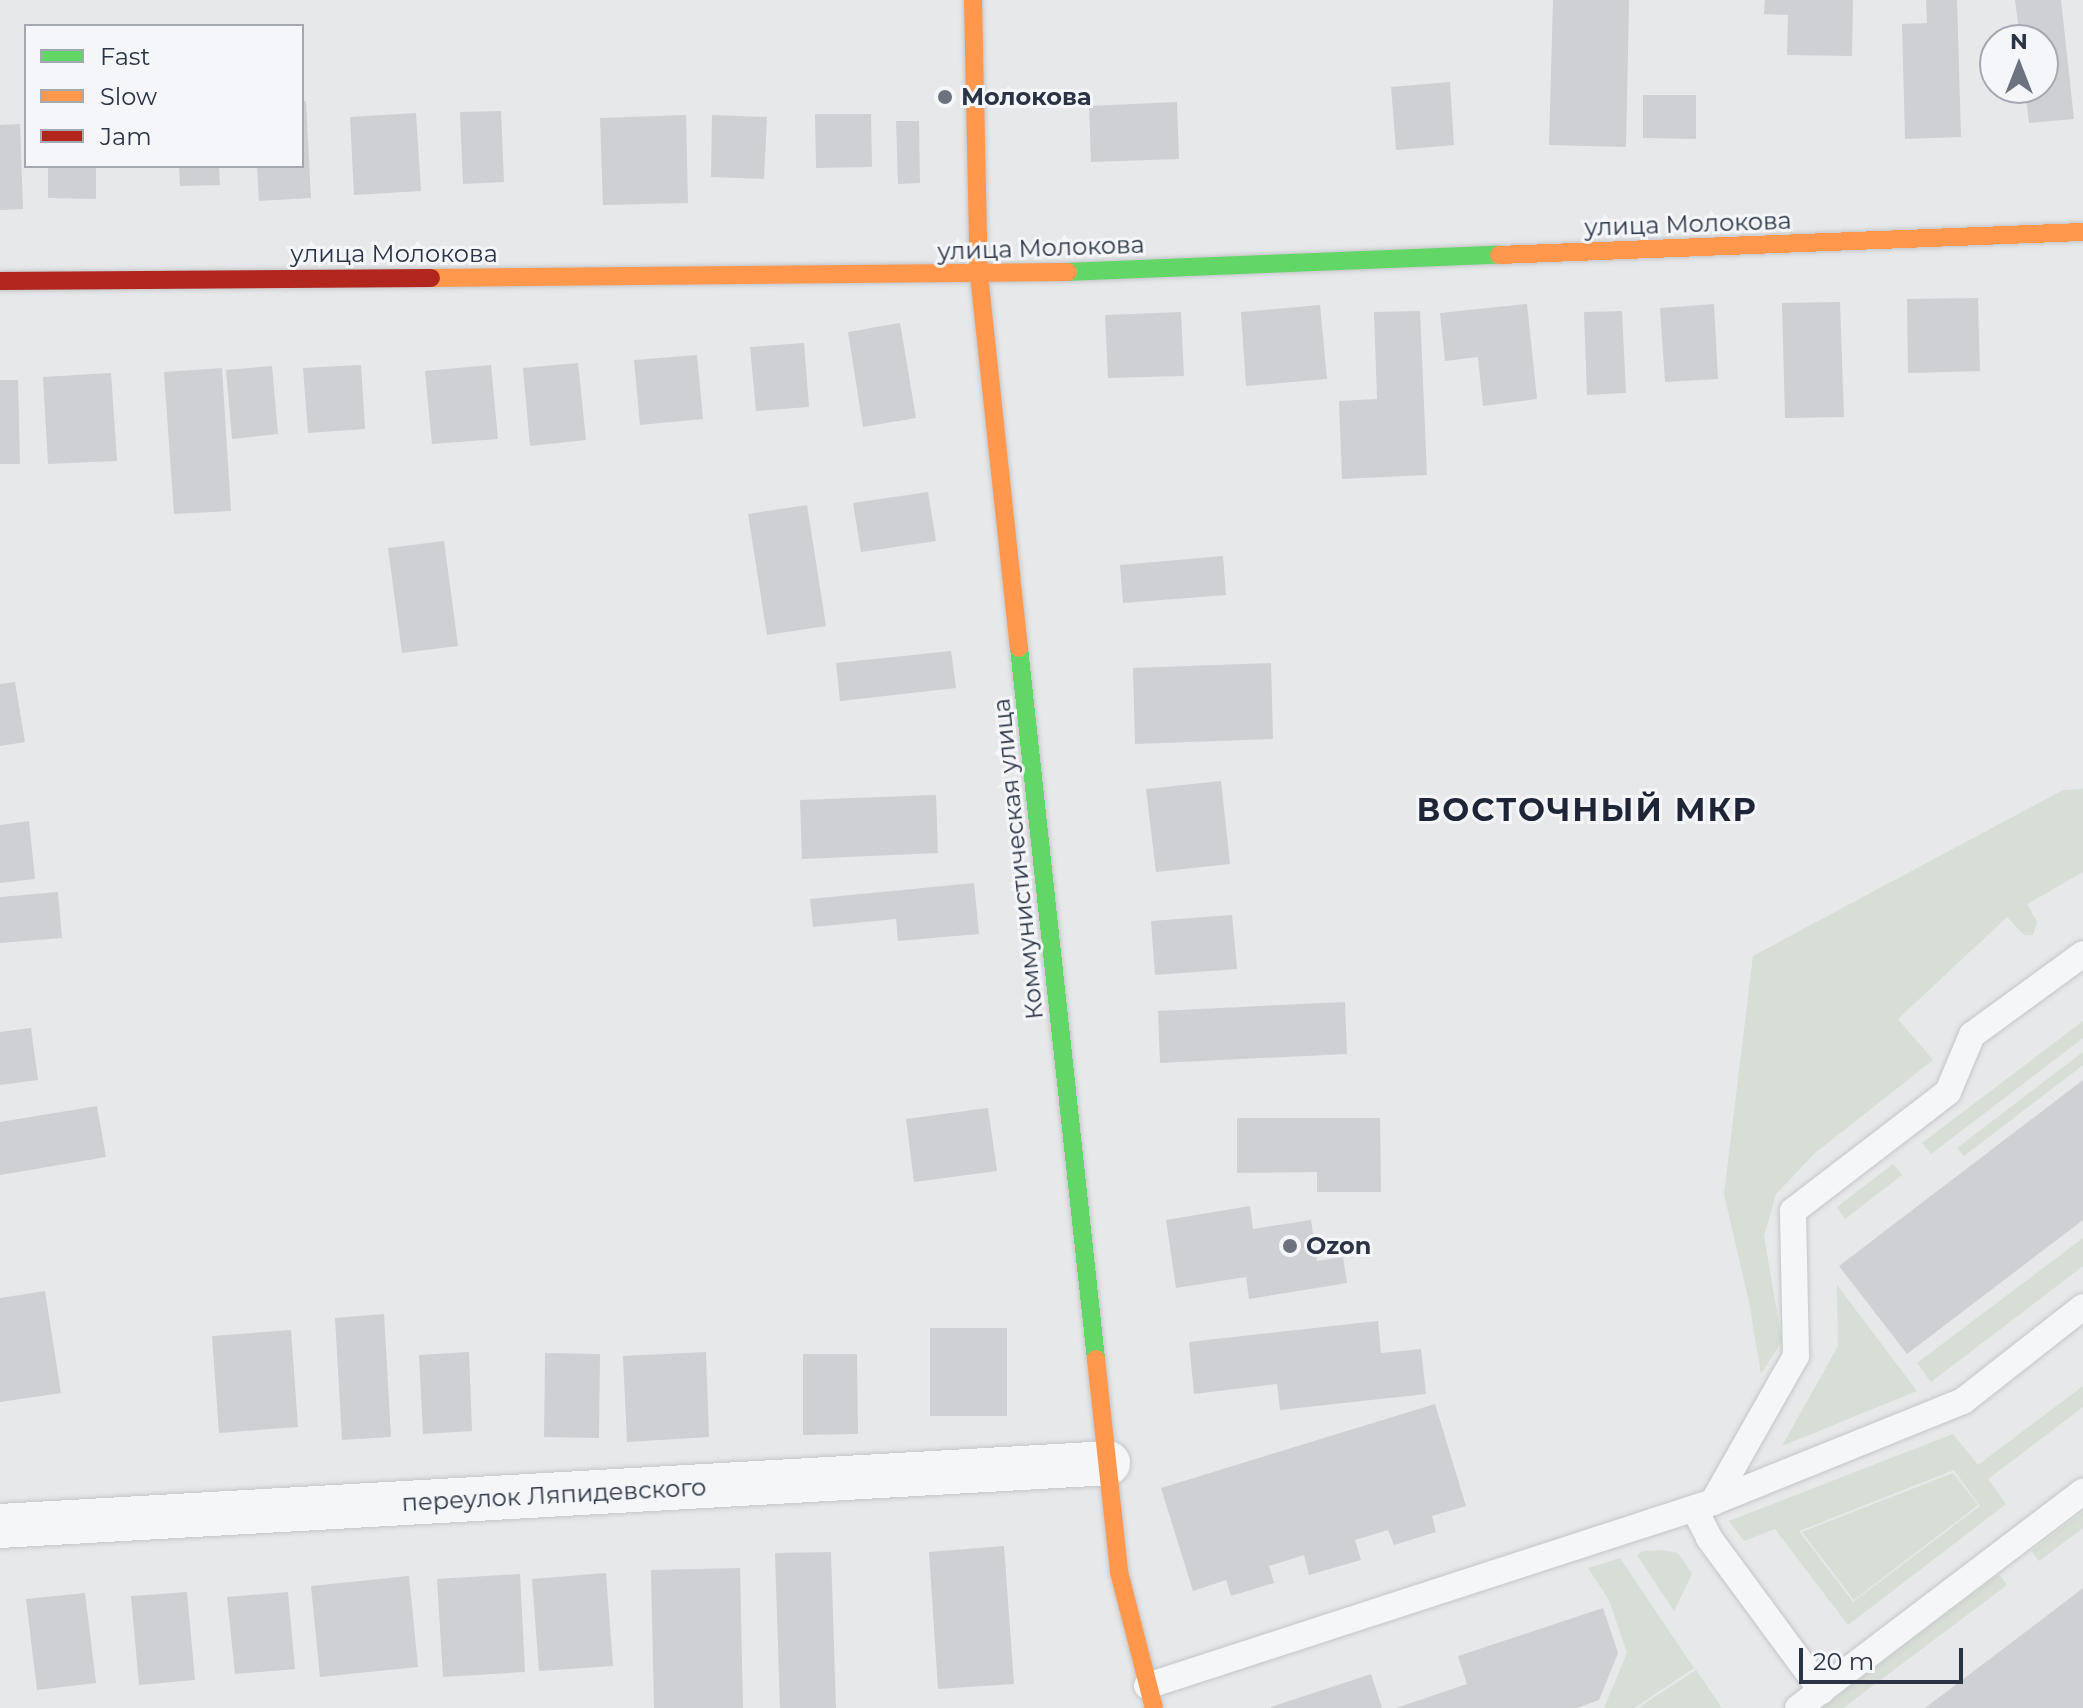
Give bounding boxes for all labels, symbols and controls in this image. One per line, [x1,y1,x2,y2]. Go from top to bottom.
legend [24,24,304,168]
north arrow [1979,24,2059,104]
text: N [2010,28,2028,55]
text: Fast [100,42,150,71]
text: Slow [100,82,157,111]
place label: Молокова [961,83,1091,111]
marker: Молокова [936,88,954,106]
text: Jam [100,122,152,151]
street label: улица Молокова [1584,206,1792,242]
street label: улица Молокова [937,230,1145,266]
street label: улица Молокова [290,240,498,268]
street label: Коммунистическая улица [987,697,1049,1021]
district label: ВОСТОЧНЫЙ МКР [1416,791,1758,829]
place label: Ozon [1306,1232,1371,1260]
marker: Ozon [1281,1237,1299,1255]
street label: переулок Ляпидевского [401,1473,707,1517]
scale bar [1803,1632,1967,1682]
text: 20 m [1813,1647,1874,1676]

